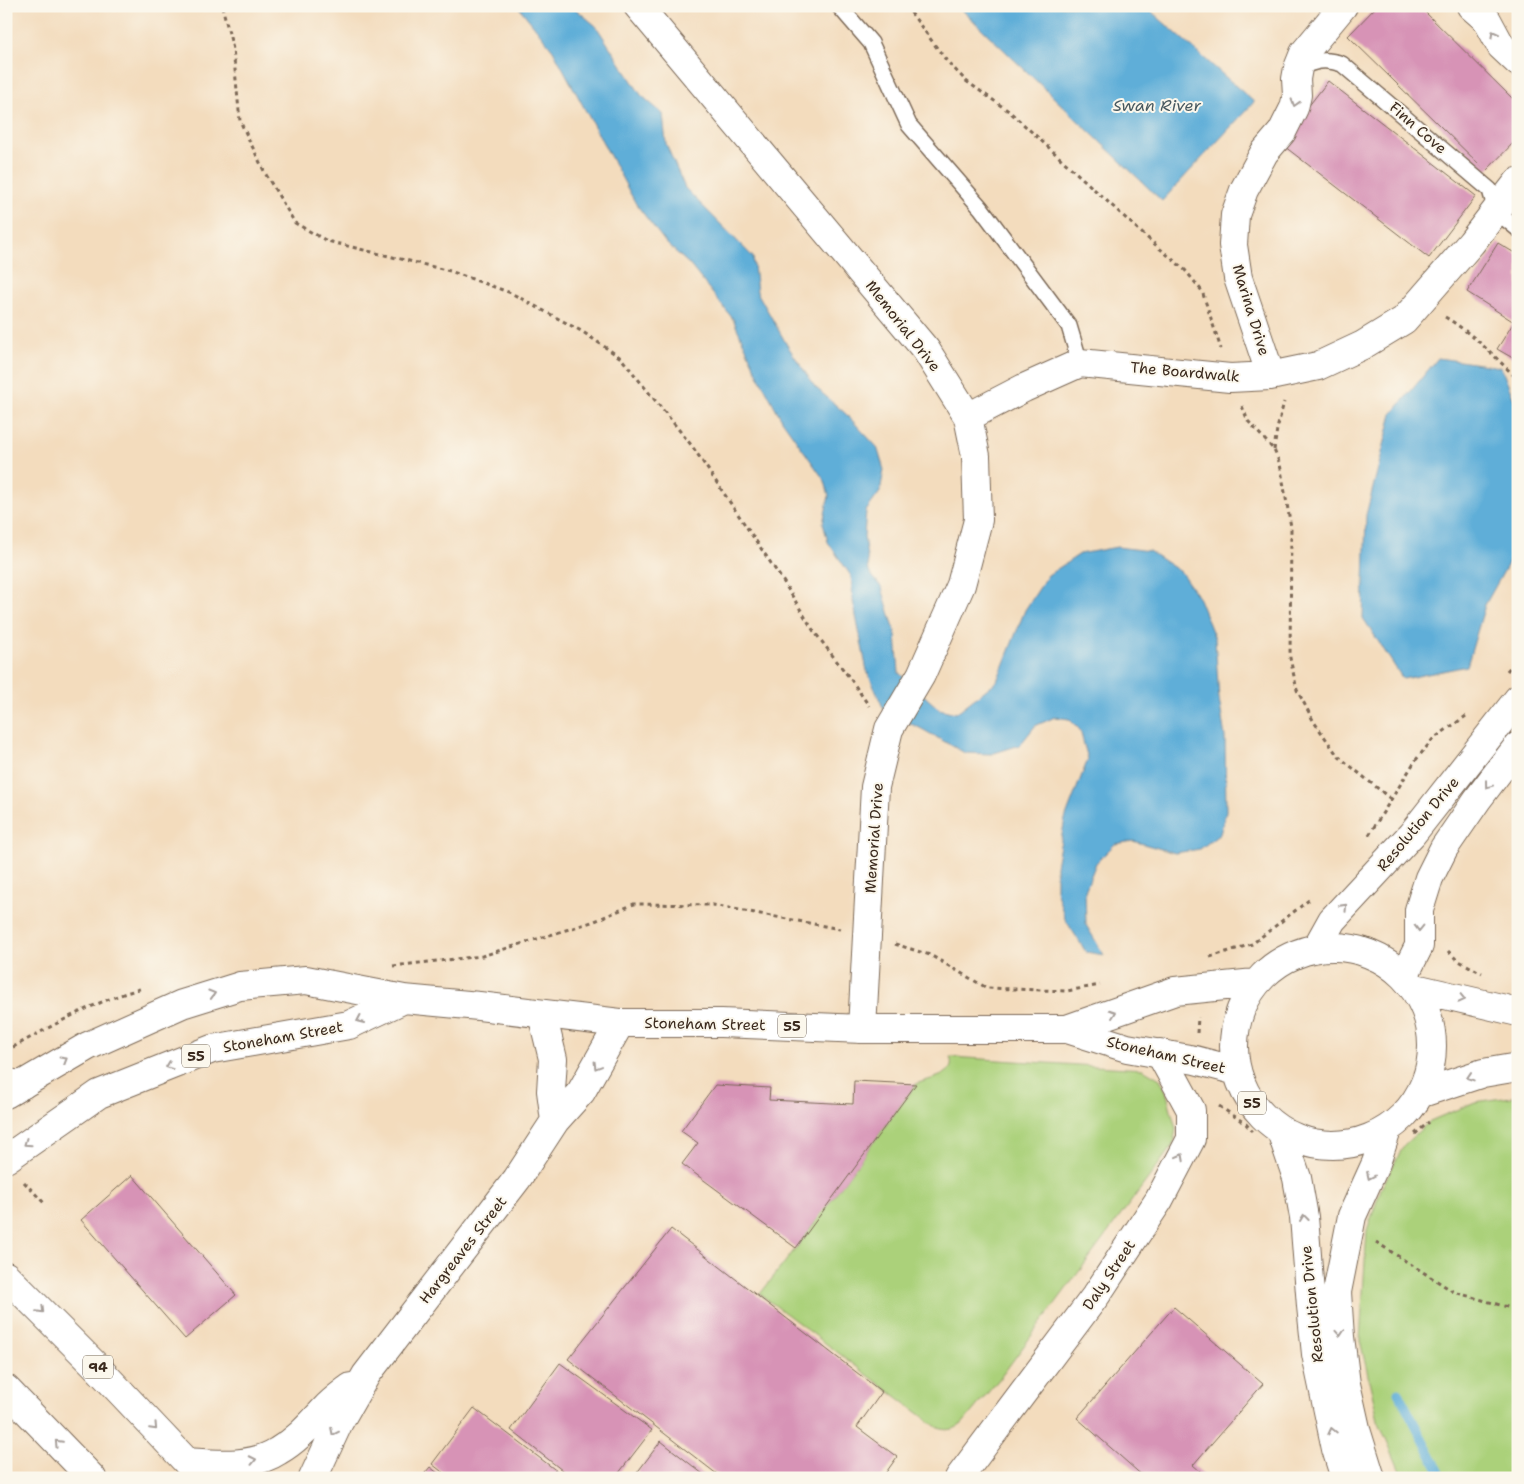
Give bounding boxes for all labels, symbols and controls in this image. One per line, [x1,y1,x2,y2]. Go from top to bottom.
one-way arrow [1490,30,1500,39]
water label: Swan River [1113,95,1201,116]
street label: Finn Cove [1385,98,1451,158]
one-way arrow [1290,99,1300,107]
street label: Marina Drive [1228,262,1274,358]
street label: Memorial Drive [861,276,945,376]
street label: The Boardwalk [1130,357,1240,387]
street label: Resolution Drive [1373,772,1463,876]
one-way arrow [1486,779,1494,788]
street label: Memorial Drive [860,782,888,894]
one-way arrow [1338,903,1347,912]
one-way arrow [1414,924,1424,932]
one-way arrow [207,990,216,1000]
one-way arrow [1458,993,1467,1003]
one-way arrow [1108,1008,1116,1018]
street label: Stoneham Street [644,1013,766,1035]
one-way arrow [356,1014,365,1024]
road number: 55 [778,1014,806,1038]
street label: Stoneham Street [221,1017,345,1057]
street label: Stoneham Street [1105,1032,1227,1078]
road number: 55 [182,1044,210,1068]
one-way arrow [58,1056,67,1066]
one-way arrow [593,1060,603,1069]
one-way arrow [165,1061,173,1071]
one-way arrow [1466,1072,1475,1082]
road number: 55 [1238,1092,1266,1114]
one-way arrow [23,1137,33,1146]
one-way arrow [1175,1153,1185,1162]
one-way arrow [1366,1171,1377,1180]
street label: Hargreaves Street [415,1192,511,1308]
one-way arrow [1299,1214,1310,1222]
street label: Daly Street [1078,1236,1140,1314]
street label: Resolution Drive [1296,1244,1328,1364]
one-way arrow [35,1304,44,1313]
one-way arrow [1334,1329,1345,1337]
road number: 94 [83,1355,113,1378]
one-way arrow [148,1421,157,1430]
one-way arrow [1327,1426,1338,1435]
one-way arrow [330,1427,340,1436]
one-way arrow [55,1439,64,1448]
one-way arrow [248,1455,257,1465]

